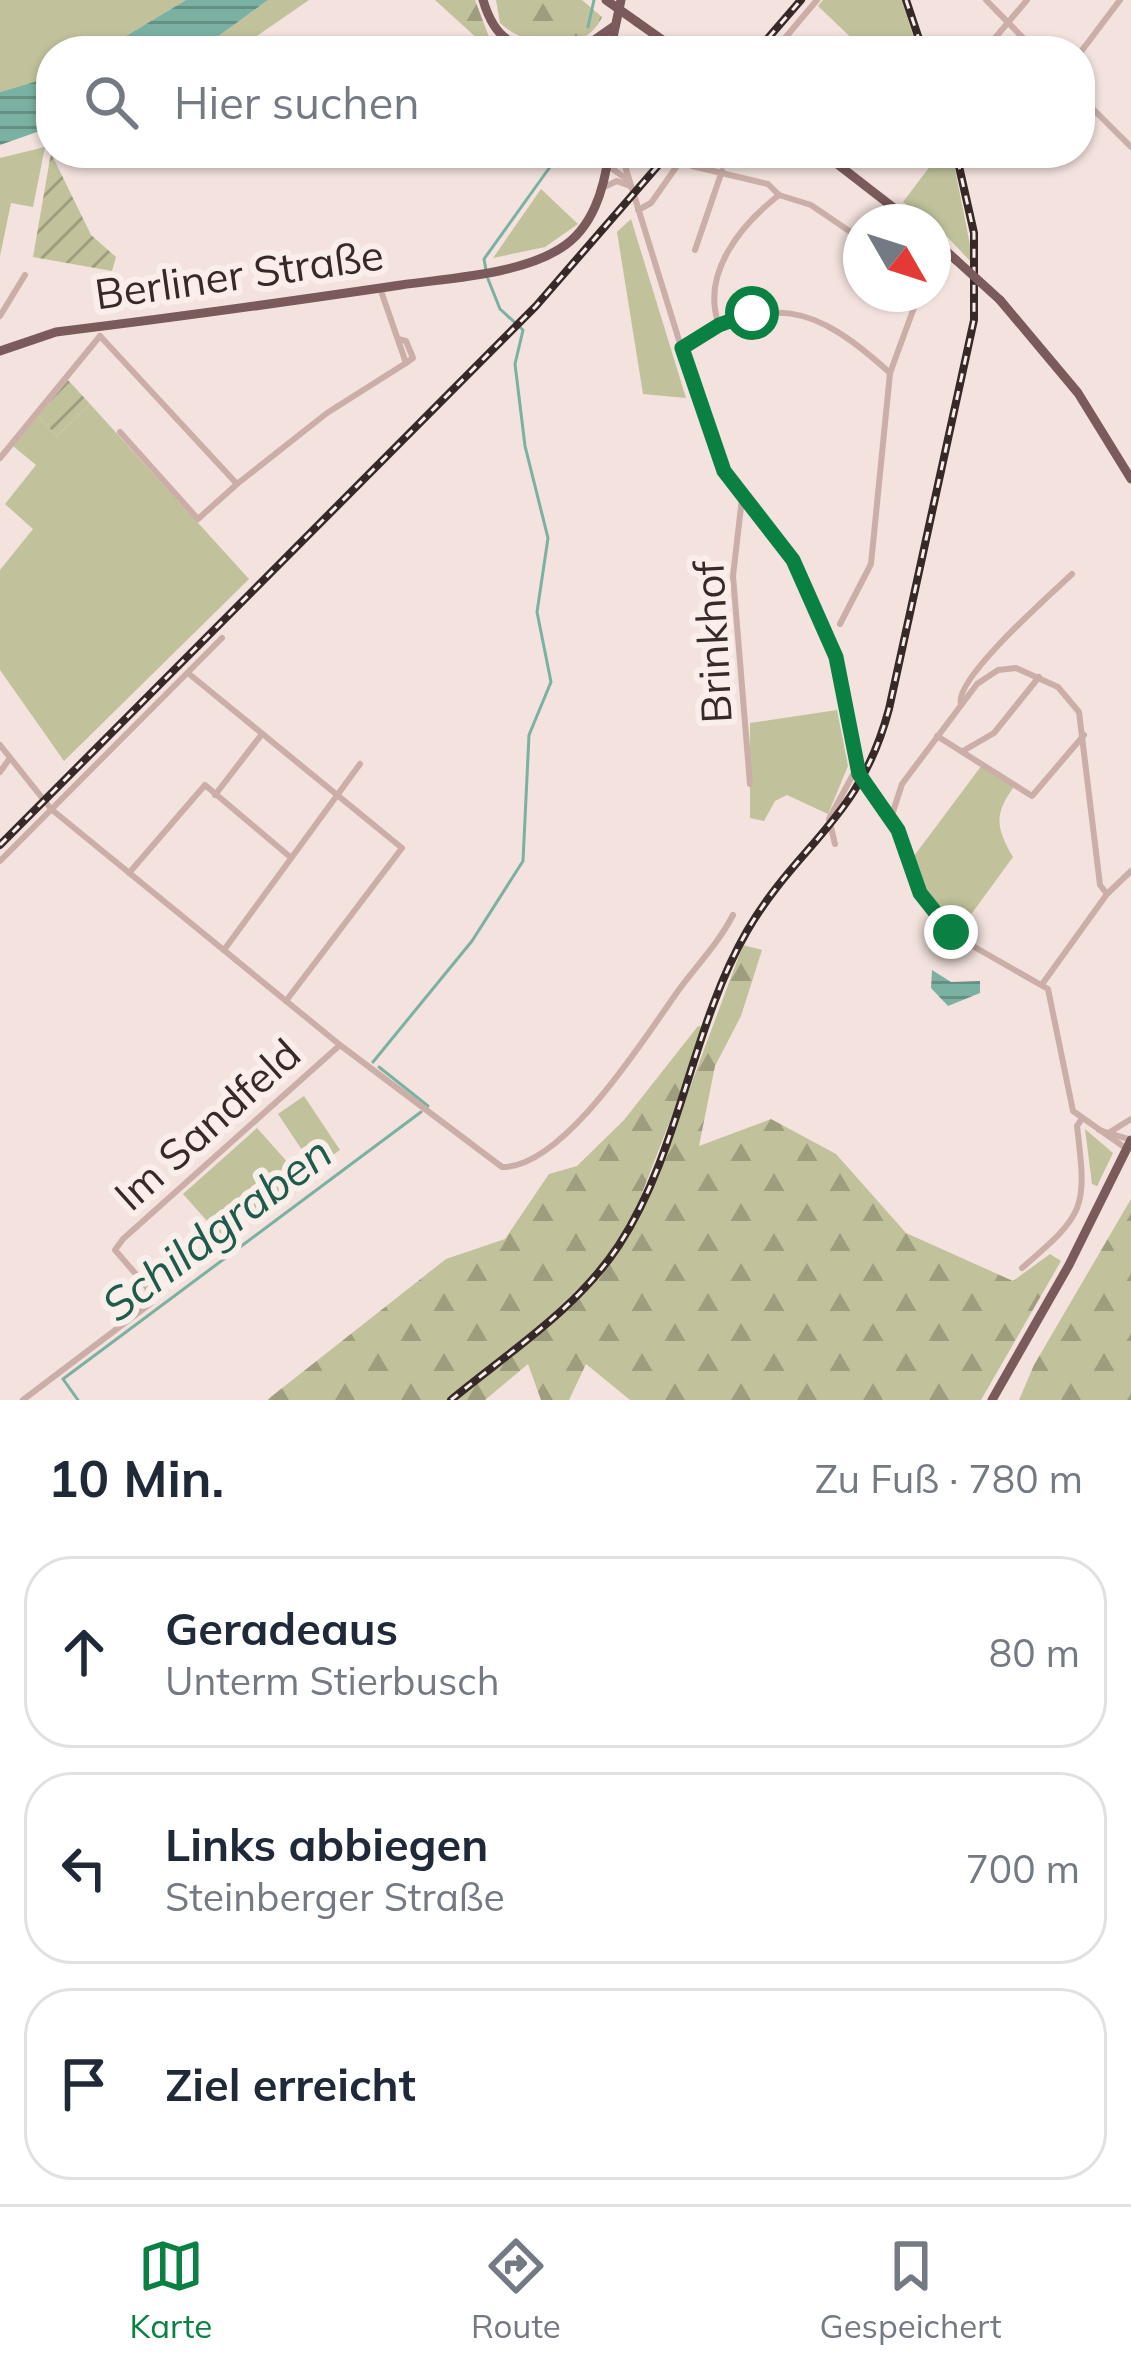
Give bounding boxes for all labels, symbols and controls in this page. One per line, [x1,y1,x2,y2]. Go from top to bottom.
search box [36,36,1095,168]
icon: search [78,69,144,135]
text: Hier suchen [174,74,420,130]
north arrow [843,204,951,312]
street label: Berliner Straße [91,228,387,320]
route start [725,286,779,340]
street label: Brinkhof [681,559,743,725]
route end [924,905,978,959]
street label: Im Sandfeld [103,1027,311,1221]
water label: Schildgraben [90,1123,342,1333]
text: 10 Min. [48,1446,224,1510]
text: Zu Fuß · 780 m [815,1454,1083,1503]
text: Geradeaus [165,1600,398,1656]
icon: ahead [51,1619,117,1685]
text: 80 m [989,1628,1080,1677]
text: Unterm Stierbusch [165,1656,500,1705]
text: Links abbiegen [165,1816,488,1872]
icon: left [51,1835,117,1901]
text: 700 m [965,1844,1080,1893]
text: Steinberger Straße [165,1872,505,1921]
icon: arrive [51,2051,117,2117]
text: Ziel erreicht [165,2056,416,2112]
tab: Karte [129,2233,212,2346]
tab: Route [471,2233,561,2346]
tab: Gespeichert [820,2233,1002,2346]

